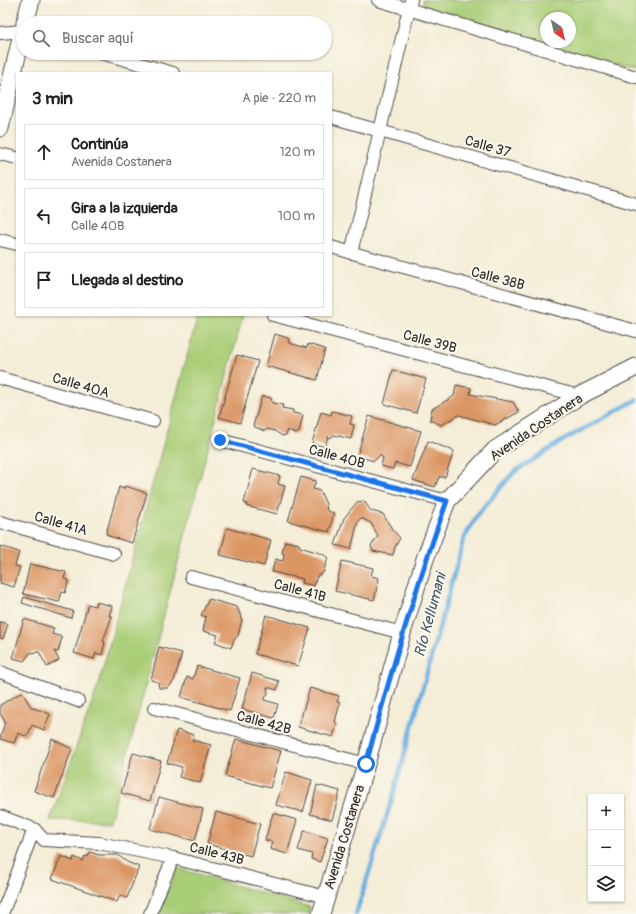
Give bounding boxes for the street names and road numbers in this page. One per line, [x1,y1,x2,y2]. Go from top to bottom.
street label: Calle 37 [463,132,513,161]
street label: Calle 38B [469,263,526,294]
street label: Calle 39B [401,326,459,357]
street label: Calle 40A [50,369,111,402]
street label: Avenida Costanera [487,390,586,465]
street label: Calle 40B [307,441,367,472]
street label: Calle 41A [32,508,89,539]
street label: Calle 41B [272,575,328,606]
street label: Calle 42B [235,707,293,738]
street label: Avenida Costanera [320,783,368,892]
street label: Calle 43B [188,839,246,868]

